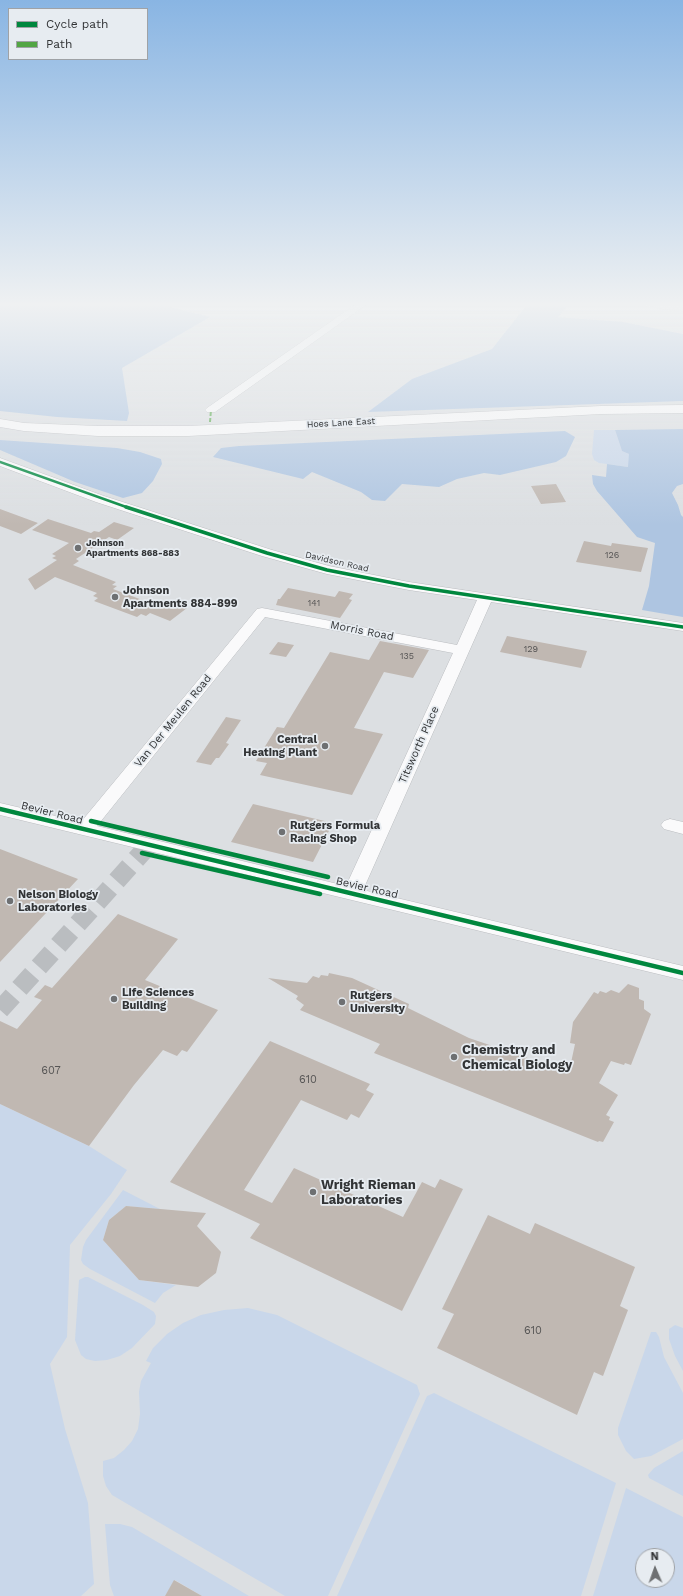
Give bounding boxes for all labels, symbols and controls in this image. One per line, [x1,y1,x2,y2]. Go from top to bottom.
legend [8,8,148,60]
text: Cycle path [46,17,108,31]
text: Path [46,37,72,51]
street label: Hoes Lane East [306,416,376,430]
place label: Johnson Apartments 868-883 [86,538,179,559]
marker: Johnson Apartments 868-883 [73,543,83,553]
street label: Davidson Road [304,549,370,575]
house number: 126 [605,550,619,560]
place label: Johnson Apartments 884-899 [123,584,238,610]
marker: Johnson Apartments 884-899 [110,592,120,602]
house number: 141 [308,598,320,608]
street label: Morris Road [329,618,395,644]
house number: 129 [524,644,538,654]
house number: 135 [400,651,414,661]
street label: Van Der Meulen Road [132,672,214,770]
street label: Titsworth Place [396,704,442,786]
place label: Central Heating Plant [243,733,317,759]
marker: Central Heating Plant [320,741,330,751]
street label: Bevier Road [20,799,84,827]
place label: Rutgers Formula Racing Shop [290,819,380,845]
marker: Rutgers Formula Racing Shop [277,827,287,837]
street label: Bevier Road [335,874,399,902]
place label: Nelson Biology Laboratories [18,888,98,914]
marker: Nelson Biology Laboratories [5,896,15,906]
place label: Life Sciences Building [122,986,194,1012]
place label: Rutgers University [350,989,405,1015]
marker: Life Sciences Building [109,994,119,1004]
marker: Rutgers University [337,997,347,1007]
place label: Chemistry and Chemical Biology [462,1042,572,1073]
marker: Chemistry and Chemical Biology [449,1052,459,1062]
house number: 607 [41,1064,61,1078]
house number: 610 [299,1073,317,1087]
place label: Wright Rieman Laboratories [321,1177,416,1208]
marker: Wright Rieman Laboratories [308,1187,318,1197]
house number: 610 [524,1324,542,1338]
north arrow [635,1548,675,1588]
text: N [650,1550,659,1563]

